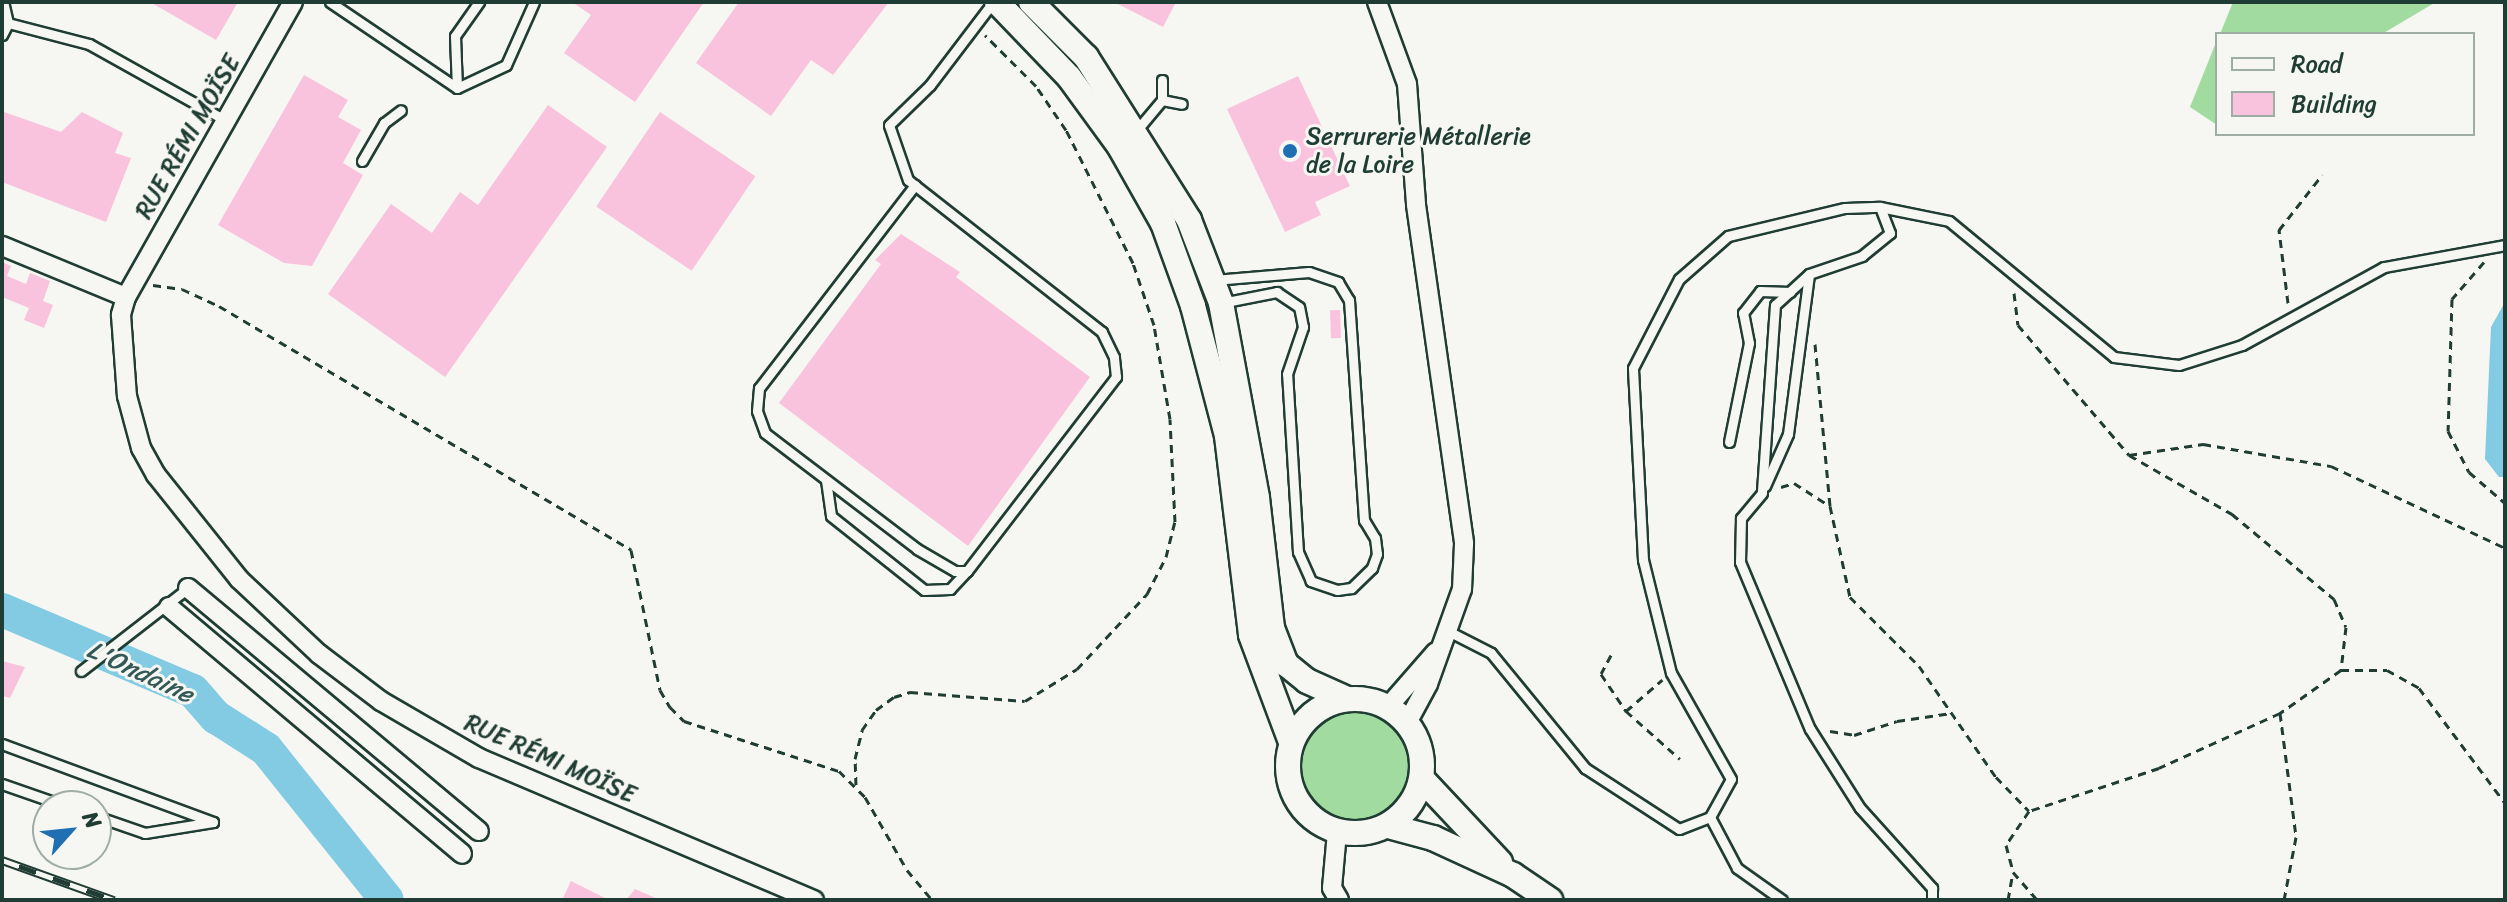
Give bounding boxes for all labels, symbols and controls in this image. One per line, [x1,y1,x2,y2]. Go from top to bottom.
legend [2215,32,2475,136]
text: Road [2291,43,2342,85]
street label: RUE RÉMI MOÏSE [129,49,247,225]
text: Building [2291,83,2377,125]
place label: Serrurerie Métallerie de la Loire [1306,123,1532,179]
marker: Serrurerie Métallerie de la Loire [1281,142,1299,160]
water label: L'Ondaine [82,634,198,710]
street label: RUE RÉMI MOÏSE [459,708,641,810]
north arrow [32,790,112,870]
text: N [71,804,113,835]

